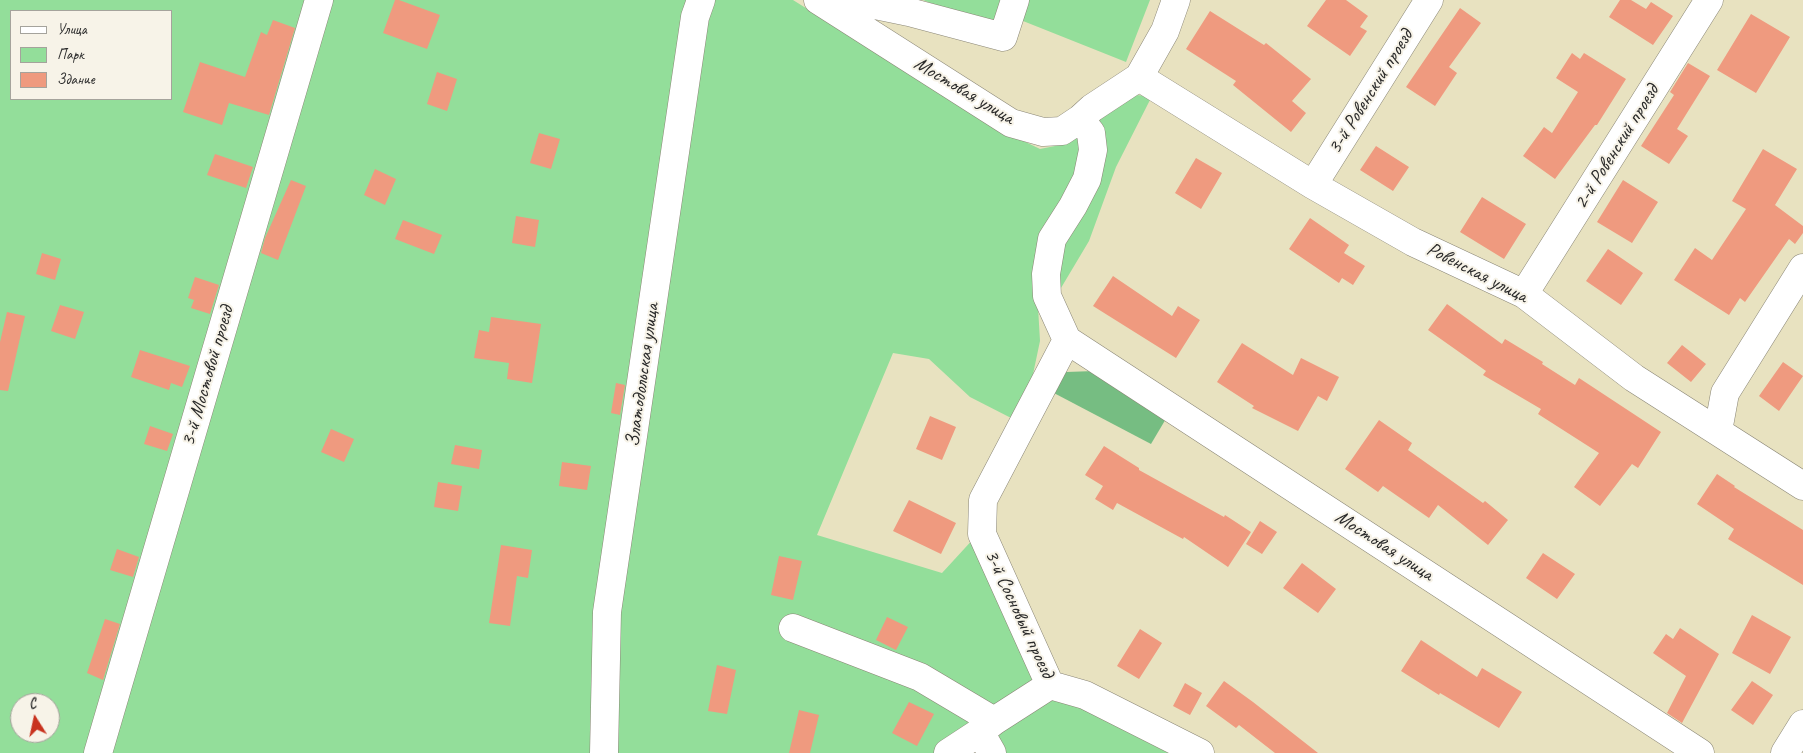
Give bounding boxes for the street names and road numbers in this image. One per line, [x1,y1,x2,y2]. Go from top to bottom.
street label: 3-й Ровенский проезд [1323,25,1419,159]
street label: Мостовая улица [910,52,1018,130]
street label: 2-й Ровенский проезд [1569,80,1665,214]
street label: Ровенская улица [1423,237,1531,309]
street label: Златодольская улица [621,302,665,448]
street label: 3-й Мостовой проезд [177,303,239,449]
street label: Мостовая улица [1330,505,1438,587]
street label: 3-й Сосновый проезд [979,546,1059,682]

